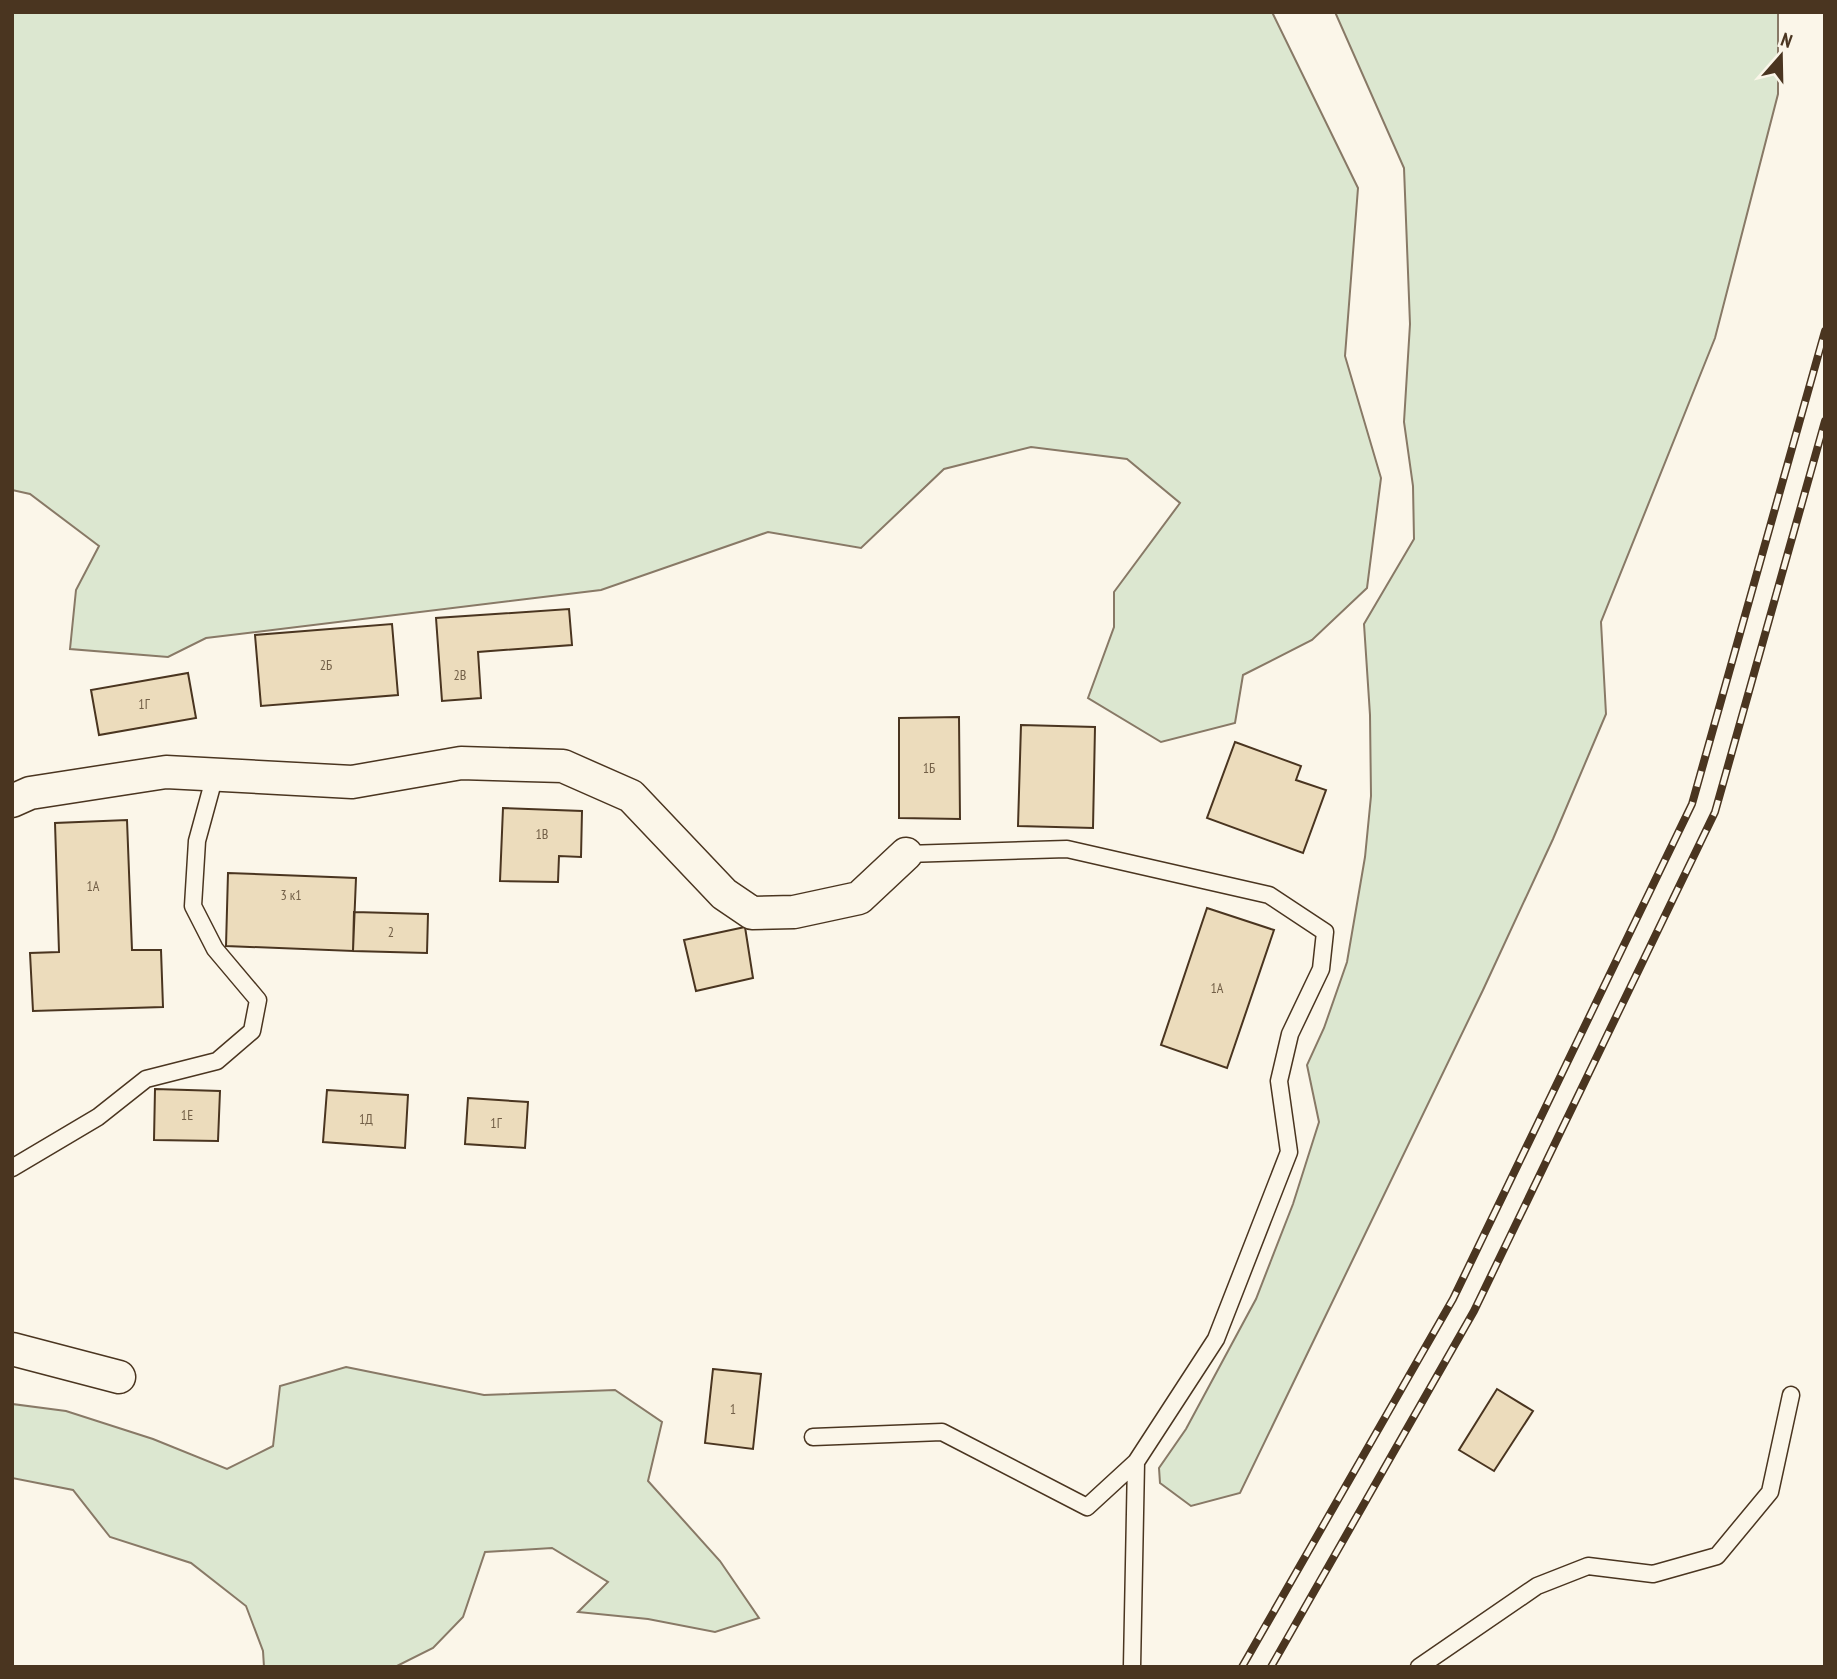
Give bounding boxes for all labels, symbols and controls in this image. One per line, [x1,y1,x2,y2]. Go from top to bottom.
north arrow [1746,21,1816,91]
text: N [1778,27,1796,53]
house number: 2Б [320,656,332,674]
house number: 2В [454,666,466,684]
house number: 1Г [138,695,151,713]
house number: 1Б [923,759,935,777]
house number: 1В [536,825,548,843]
house number: 1А [87,877,100,895]
house number: 3 к1 [281,886,302,904]
house number: 2 [388,923,394,941]
house number: 1А [1211,979,1224,997]
house number: 1Е [181,1106,193,1124]
house number: 1Д [359,1110,373,1128]
house number: 1Г [490,1114,503,1132]
house number: 1 [730,1400,736,1418]

